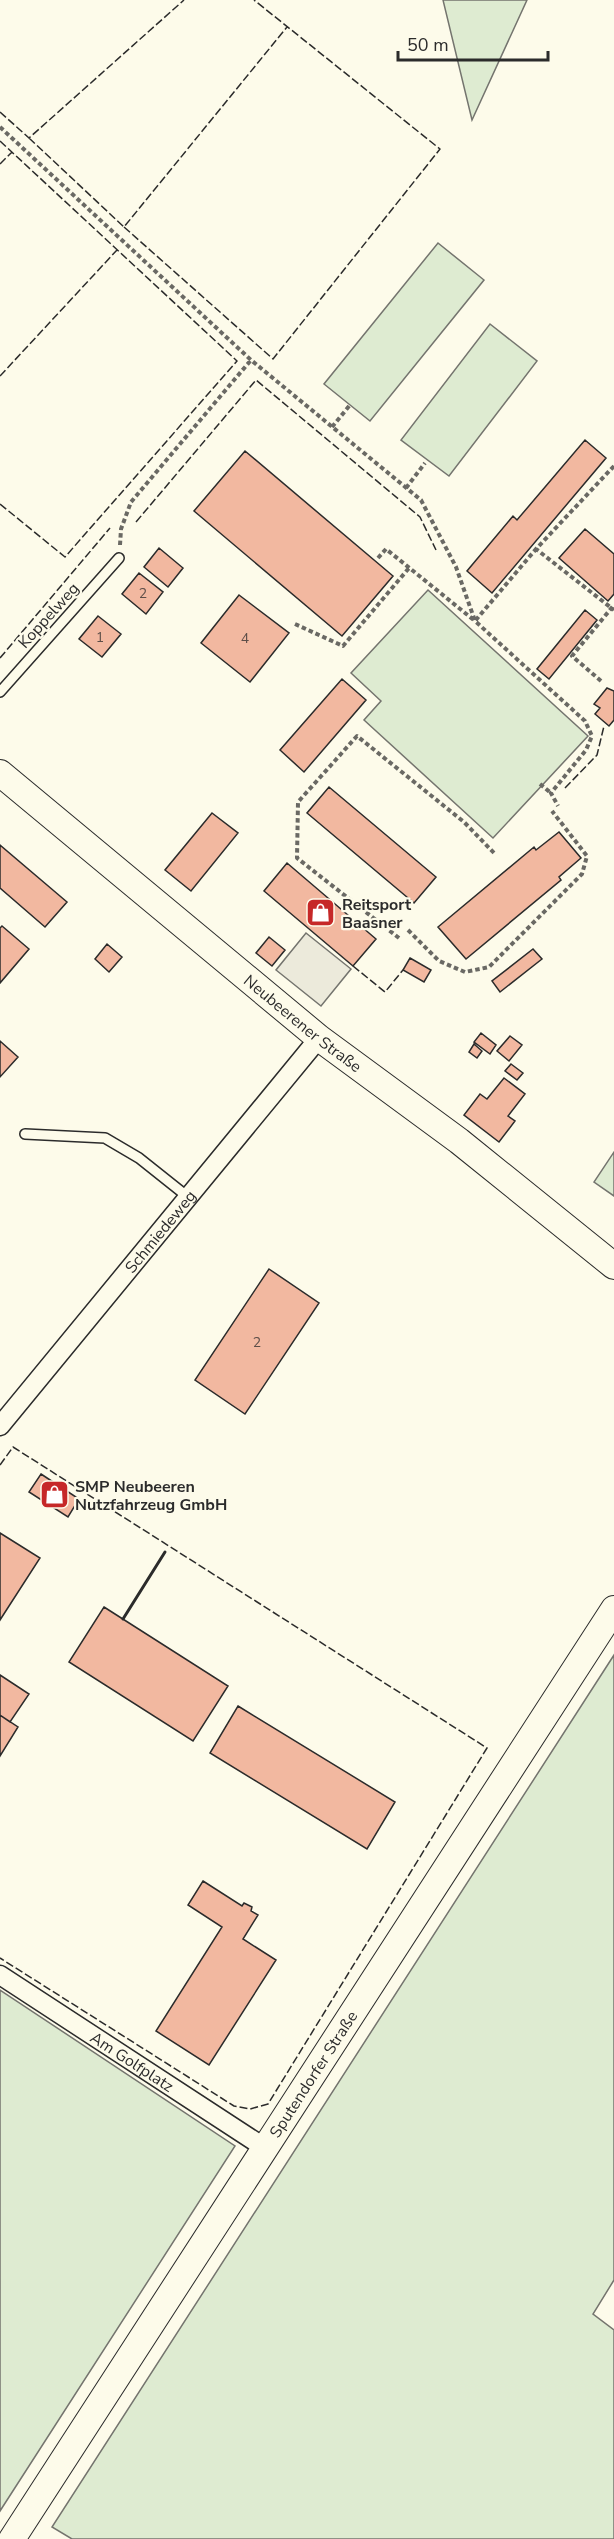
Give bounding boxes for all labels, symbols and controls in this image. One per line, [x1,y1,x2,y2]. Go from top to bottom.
scale bar [398,24,548,62]
text: 50 m [407,33,449,57]
street label: Koppelweg [13,578,84,653]
house number: 2 [139,584,147,603]
house number: 1 [96,628,104,647]
house number: 4 [241,629,249,648]
place label: Reitsport Baasner [342,894,412,934]
shop icon: Reitsport Baasner [305,897,337,929]
street label: Neubeerener Straße [239,970,366,1078]
street label: Schmiedeweg [120,1186,201,1278]
house number: 2 [253,1333,261,1352]
place label: SMP Neubeeren Nutzfahrzeug GmbH [75,1476,227,1516]
shop icon: SMP Neubeeren Nutzfahrzeug GmbH [38,1479,70,1511]
street label: Sputendorfer Straße [265,2007,363,2142]
street label: Am Golfplatz [86,2027,178,2098]

